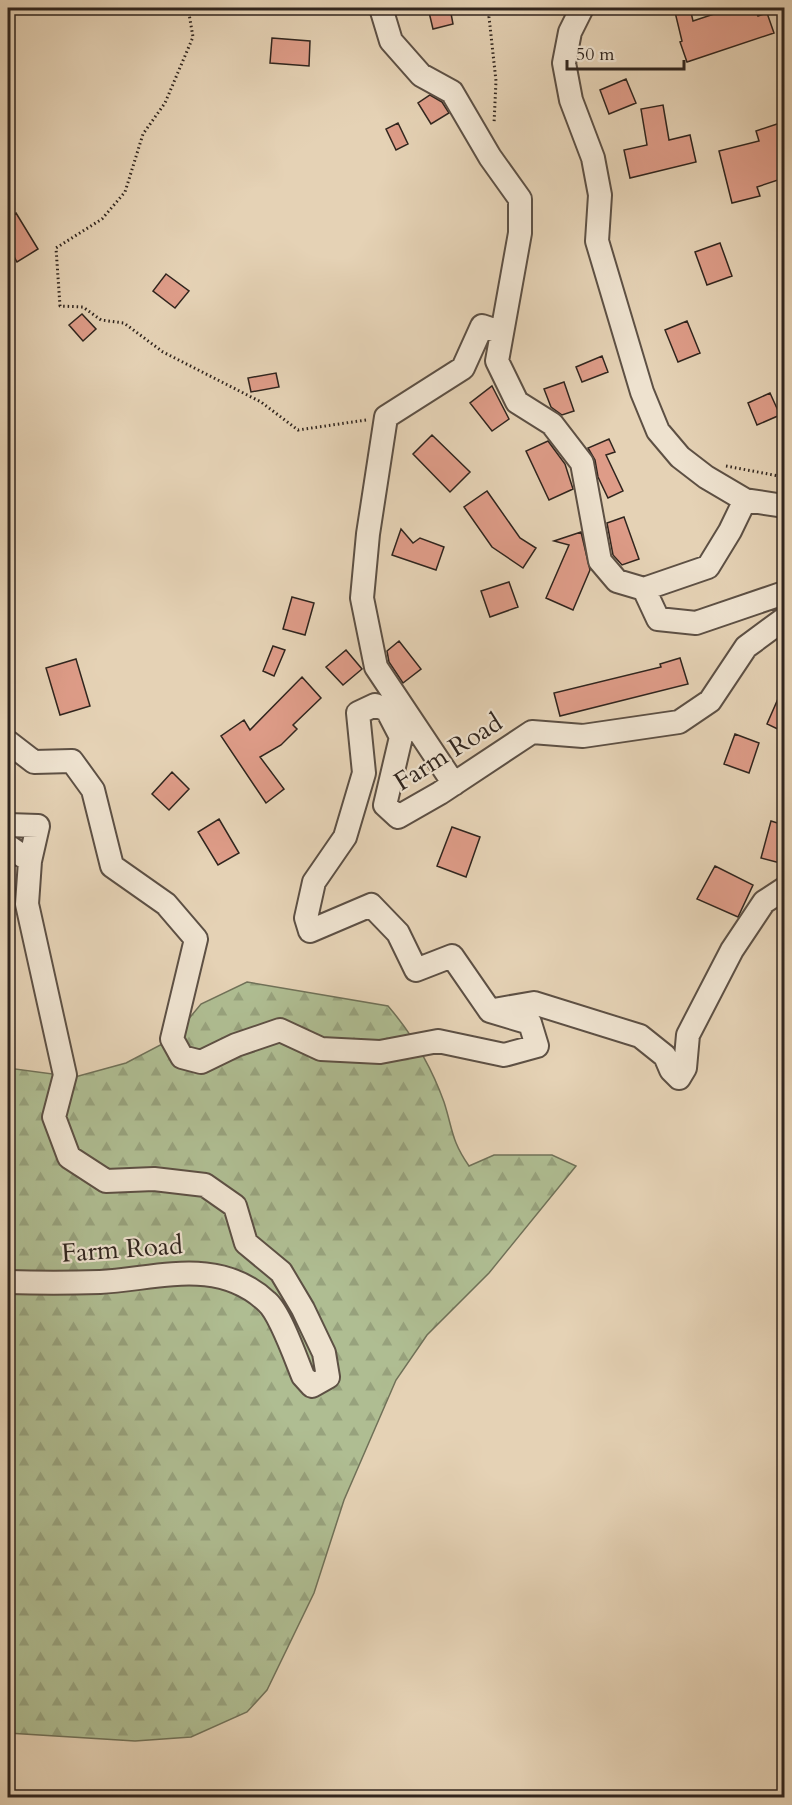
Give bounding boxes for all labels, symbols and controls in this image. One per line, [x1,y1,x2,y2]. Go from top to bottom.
scale bar [567,33,684,71]
text: 50 m [576,42,615,67]
street label: Farm Road [387,705,509,799]
street label: Farm Road [60,1227,184,1271]

